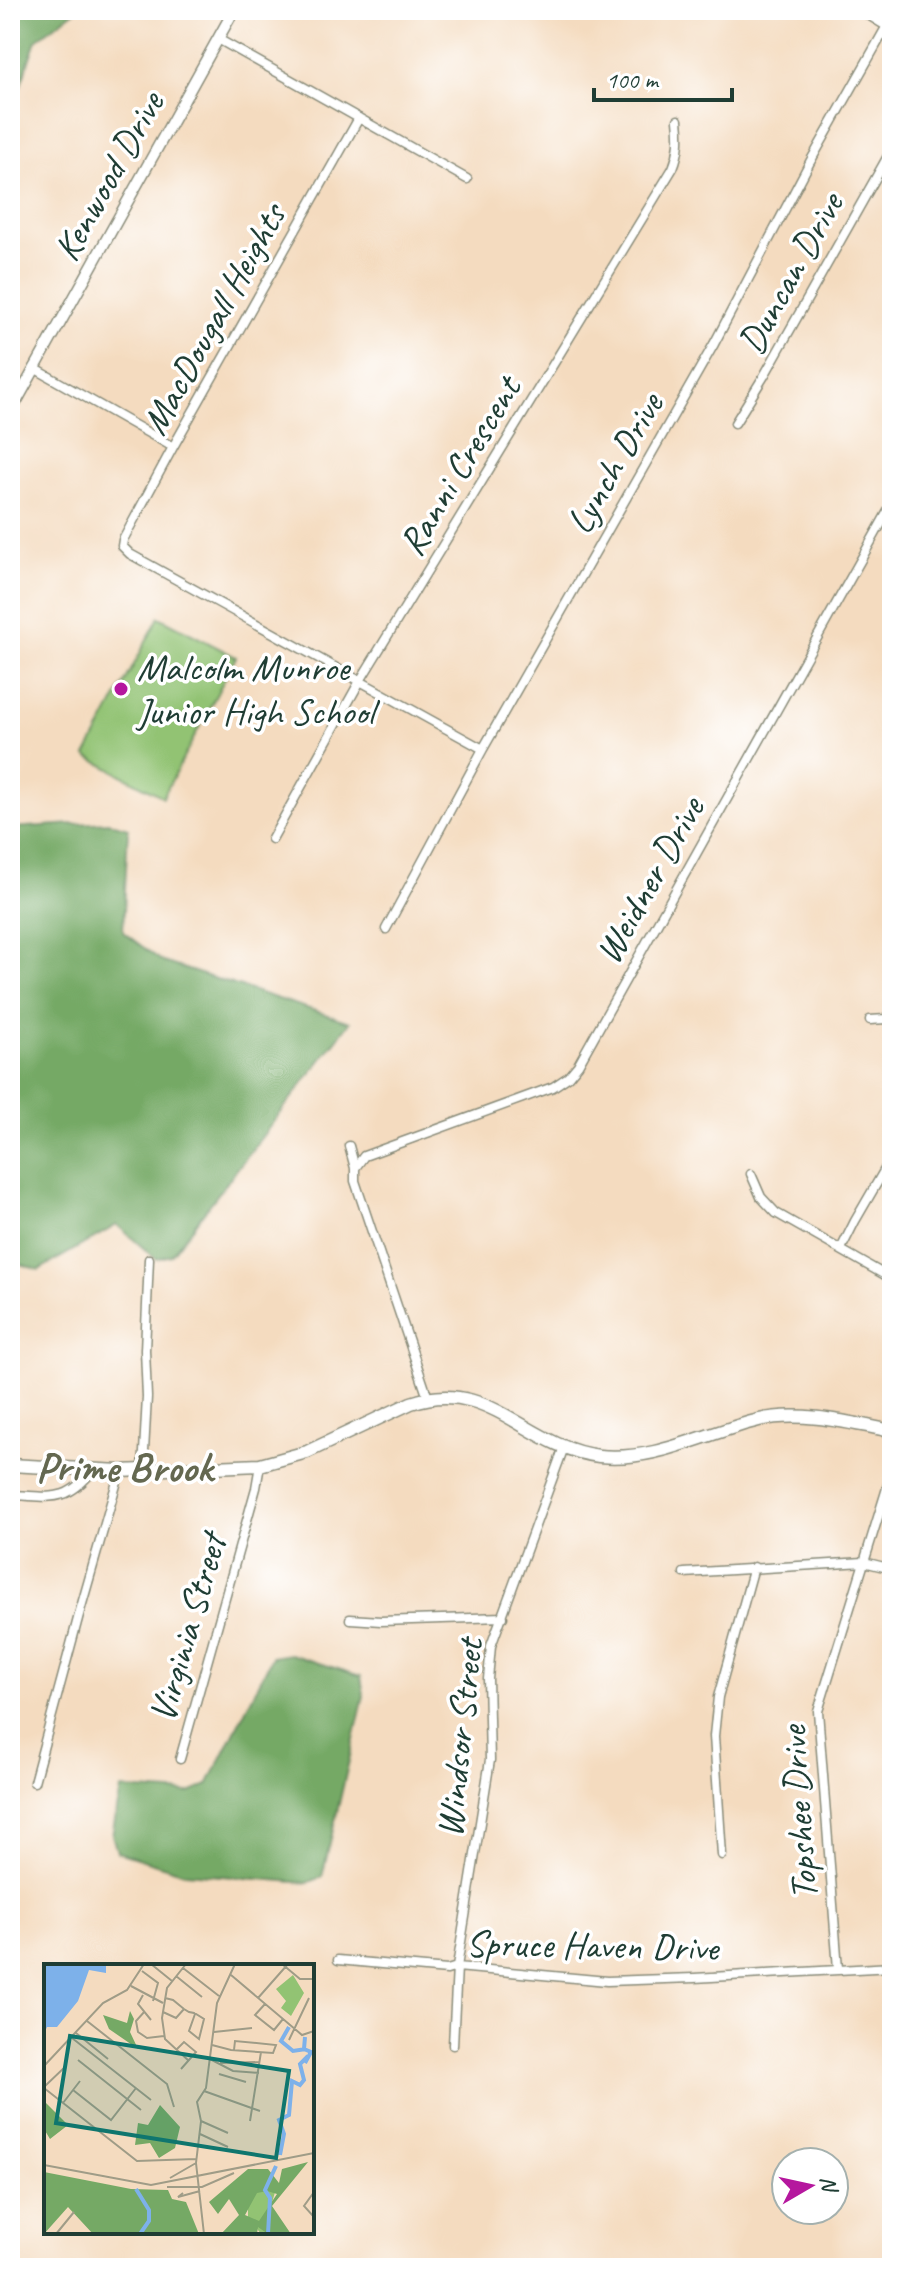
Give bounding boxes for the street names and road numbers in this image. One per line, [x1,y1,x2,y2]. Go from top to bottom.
street label: Kenwood Drive [43,81,175,269]
street label: Duncan Drive [727,183,855,362]
street label: MacDougall Heights [131,193,298,443]
street label: Ranni Crescent [388,366,533,564]
street label: Lynch Drive [556,382,675,542]
street label: Weidner Drive [585,787,716,972]
street label: Virginia Street [138,1524,238,1727]
street label: Windsor Street [426,1633,494,1839]
street label: Topshee Drive [769,1722,828,1901]
street label: Spruce Haven Drive [466,1920,721,1971]

